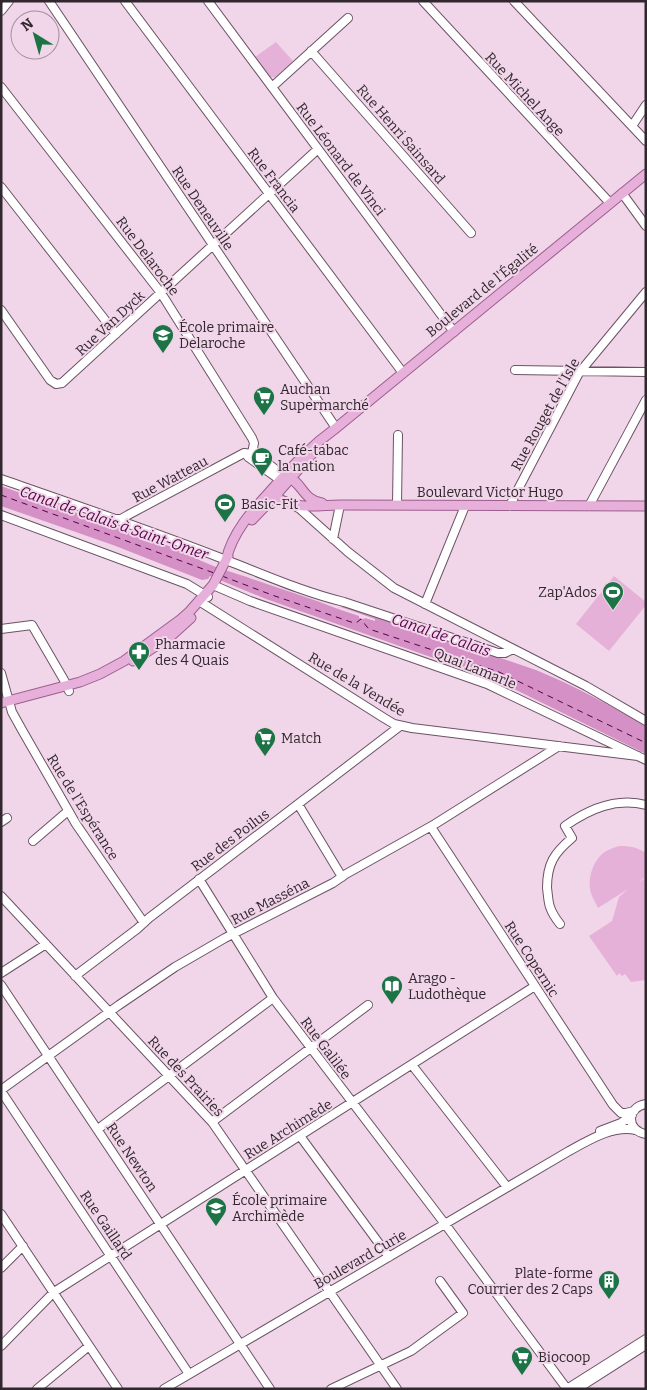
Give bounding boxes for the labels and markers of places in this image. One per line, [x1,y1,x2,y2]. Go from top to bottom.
place label: École primaire Delaroche [179,318,274,352]
school or university icon: École primaire Delaroche [151,323,175,354]
place label: Auchan Supermarché [280,381,369,414]
supermarket icon: Auchan Supermarché [252,385,276,416]
place label: Café-tabac la nation [278,442,349,475]
cafe icon: Café-tabac la nation [250,446,274,477]
sports icon: Basic-Fit [213,492,237,523]
place label: Basic-Fit [241,496,298,513]
sports icon: Zap'Ados [601,580,625,611]
place label: Zap'Ados [538,584,597,601]
place label: Pharmacie des 4 Quais [155,636,229,669]
pharmacy icon: Pharmacie des 4 Quais [127,640,151,671]
supermarket icon: Match [253,726,277,757]
place label: Match [281,730,322,747]
place label: Arago - Ludothèque [408,970,486,1003]
library icon: Arago - Ludothèque [380,974,404,1005]
place label: École primaire Archimède [232,1191,327,1225]
school or university icon: École primaire Archimède [204,1196,228,1227]
place label: Plate-forme Courrier des 2 Caps [467,1265,593,1298]
building icon: Plate-forme Courrier des 2 Caps [597,1269,621,1300]
supermarket icon: Biocoop [510,1345,534,1376]
place label: Biocoop [538,1349,590,1366]

